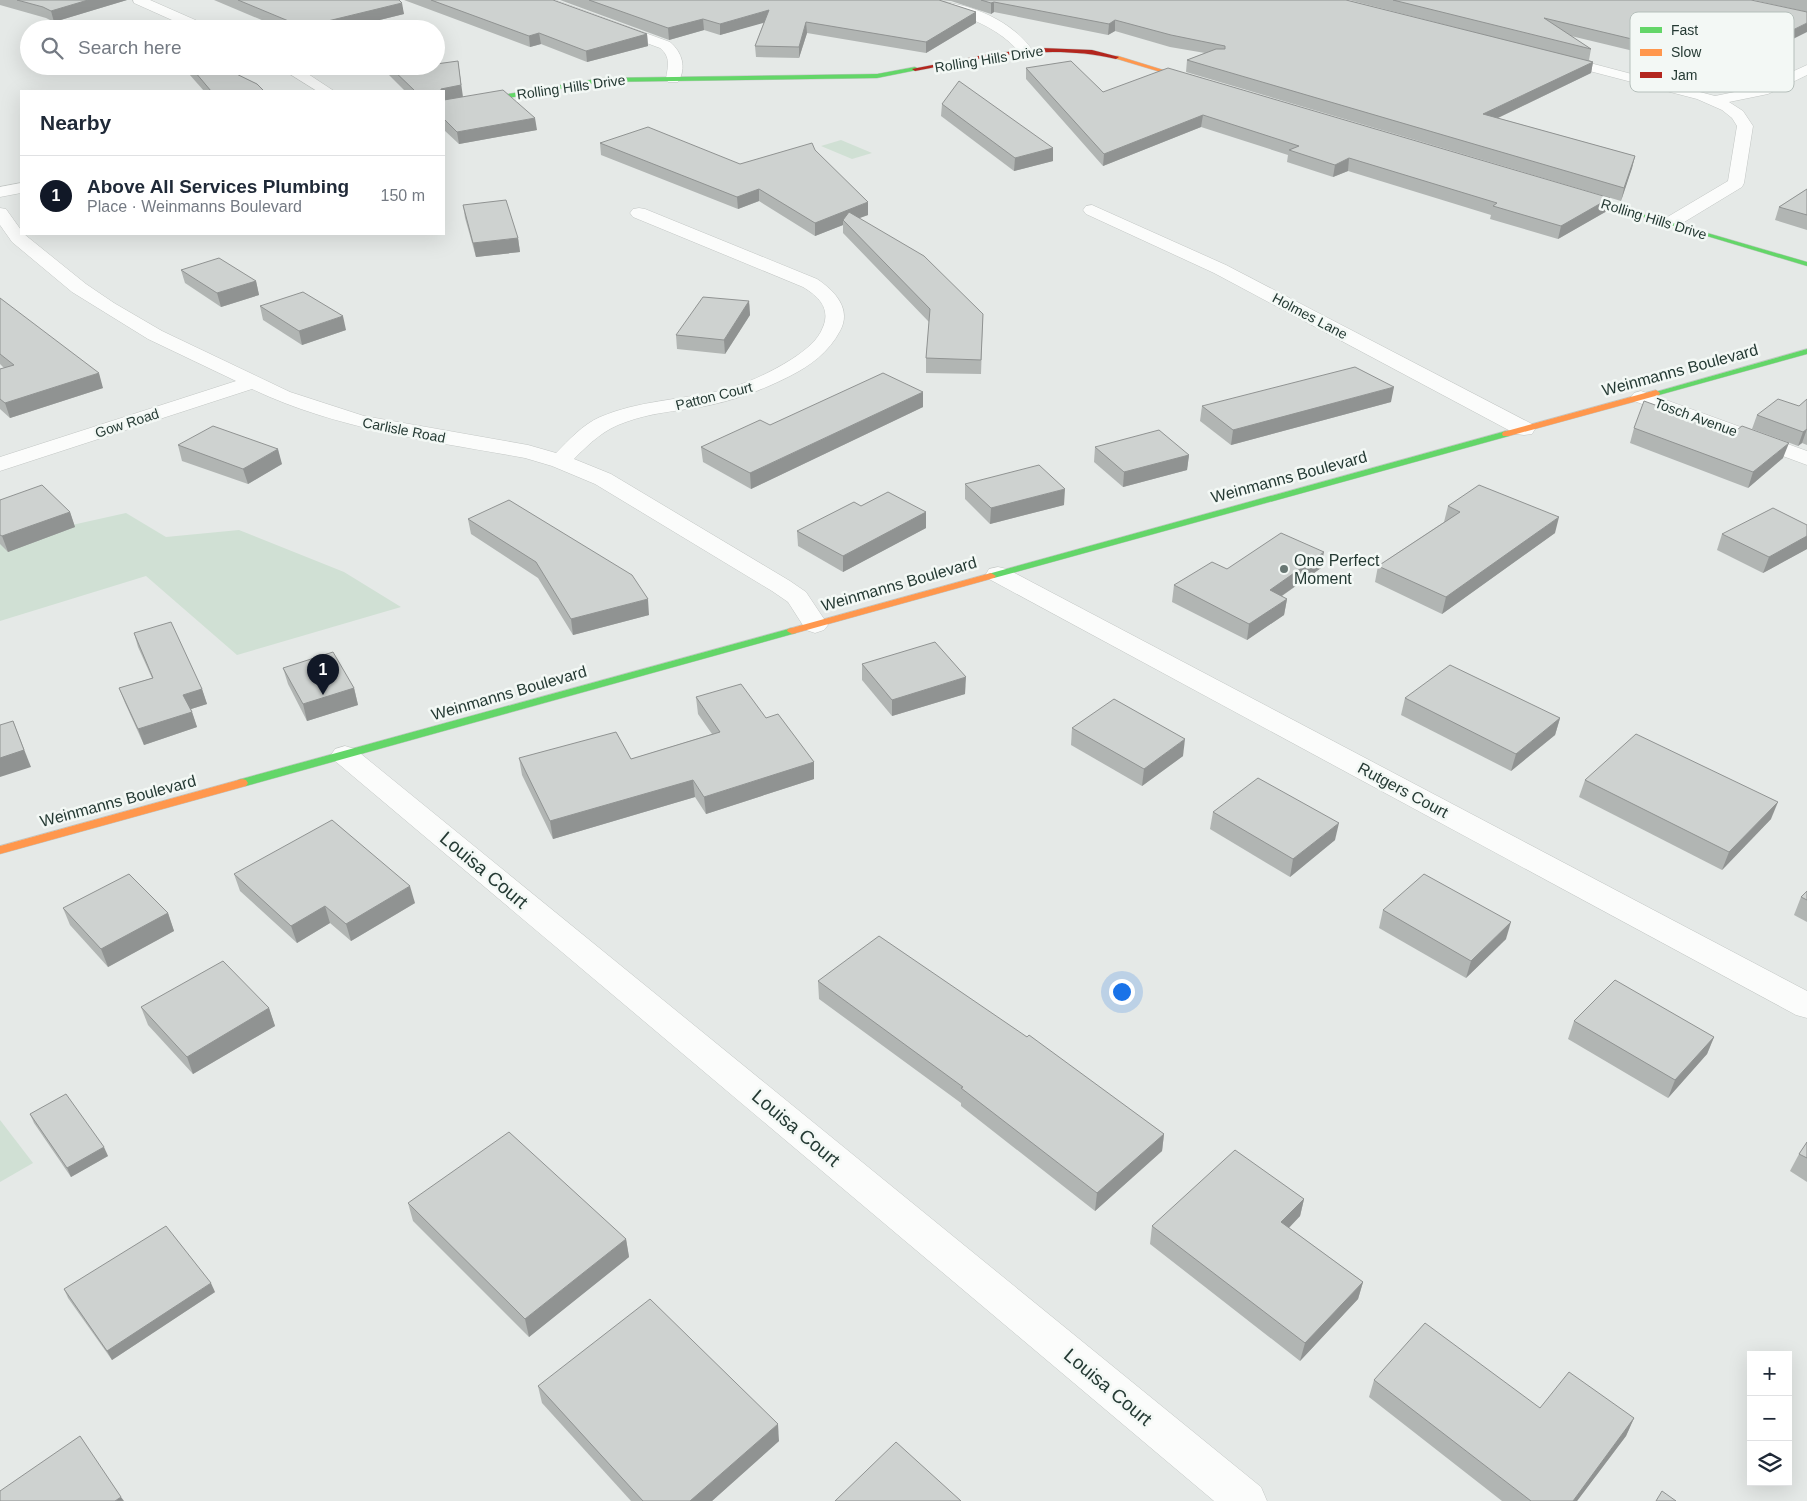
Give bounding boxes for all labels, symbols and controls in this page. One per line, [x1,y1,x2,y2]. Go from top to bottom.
legend [1630,12,1794,92]
search box [20,20,445,75]
text: Fast [1671,22,1698,38]
icon: search [38,34,66,62]
text: Search here [78,37,182,58]
street label: Rolling Hills Drive [934,42,1045,75]
text: Slow [1671,44,1702,60]
text: Jam [1671,67,1697,83]
street label: Rolling Hills Drive [516,71,627,103]
text: Nearby [40,111,111,134]
text: Above All Services Plumbing [87,176,349,197]
text: 1 [52,187,60,204]
text: 150 m [381,187,425,204]
street label: Rolling Hills Drive [1599,195,1709,243]
text: Place · Weinmanns Boulevard [87,198,302,215]
street label: Holmes Lane [1270,290,1350,343]
street label: Weinmanns Boulevard [1600,341,1760,399]
street label: Patton Court [674,379,754,413]
street label: Tosch Avenue [1652,395,1740,439]
street label: Gow Road [93,405,161,441]
street label: Carlisle Road [361,414,447,446]
street label: Weinmanns Boulevard [1209,448,1369,506]
place label: One Perfect Moment [1294,552,1380,587]
street label: Weinmanns Boulevard [819,554,979,614]
marker: One Perfect Moment [1278,563,1290,575]
pin: 1 [307,654,339,695]
street label: Weinmanns Boulevard [429,663,589,723]
street label: Rutgers Court [1355,759,1451,821]
street label: Weinmanns Boulevard [38,772,198,830]
street label: Louisa Court [436,827,533,913]
your location [1109,979,1135,1005]
street label: Louisa Court [748,1085,845,1171]
street label: Louisa Court [1060,1344,1157,1430]
map controls [1747,1351,1792,1486]
button: + [1747,1351,1792,1396]
button: − [1747,1396,1792,1441]
button: layers [1747,1441,1792,1486]

